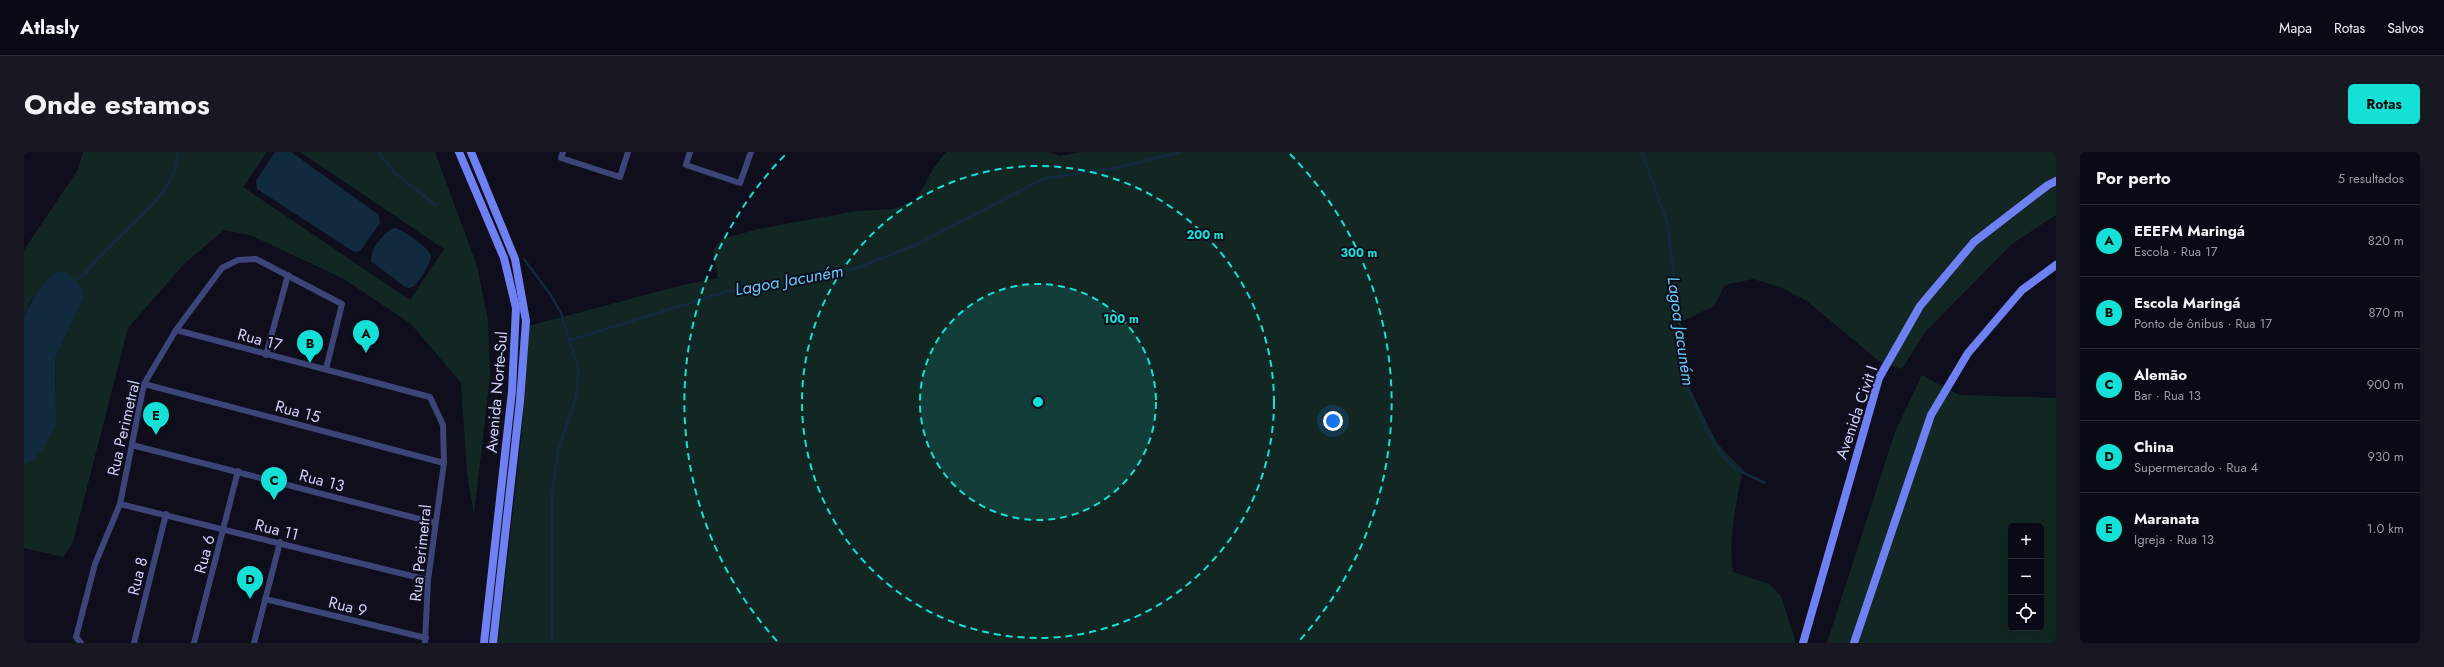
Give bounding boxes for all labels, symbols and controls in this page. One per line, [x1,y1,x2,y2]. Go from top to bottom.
text: Atlasly [20,14,79,41]
text: Mapa [2279,18,2312,38]
text: Rotas [2334,18,2365,38]
text: Salvos [2387,18,2424,38]
text: Onde estamos [24,84,210,125]
button: Rotas [2348,84,2420,124]
text: Por perto [2096,166,2171,190]
text: 5 resultados [2338,169,2404,188]
text: EEEFM Maringá [2134,220,2245,242]
text: 200 m [1186,226,1224,244]
text: A [2104,231,2114,250]
text: 820 m [2368,231,2404,250]
text: Escola · Rua 17 [2134,242,2218,261]
text: 300 m [1341,244,1378,262]
water label: Lagoa Jacuném [733,259,845,301]
water label: Lagoa Jacuném [1661,275,1701,387]
text: Escola Maringá [2134,292,2240,314]
text: B [2105,303,2113,322]
text: 870 m [2368,303,2404,322]
text: 100 m [1103,310,1139,328]
text: Ponto de ônibus · Rua 17 [2134,314,2272,333]
pin: A [353,320,379,353]
street label: Rua 17 [235,322,285,357]
pin: B [297,330,323,363]
street label: Avenida Norte-Sul [480,330,513,454]
street label: Avenida Civit I [1830,362,1883,462]
text: Alemão [2134,364,2187,386]
text: C [2104,375,2114,394]
text: 900 m [2367,375,2404,394]
street label: Rua Perimetral [101,378,146,478]
text: Bar · Rua 13 [2134,386,2201,405]
street label: Rua 15 [273,394,323,429]
centre of rings [1031,395,1045,409]
pin: E [143,402,169,435]
your location [1323,411,1343,431]
text: China [2134,436,2174,458]
text: D [2104,447,2114,466]
text: 930 m [2368,447,2404,466]
text: Supermercado · Rua 4 [2134,458,2258,477]
street label: Rua 13 [297,463,347,498]
pin: C [261,467,287,500]
street label: Rua Perimetral [404,503,437,603]
text: Maranata [2134,508,2199,530]
street label: Rua 11 [253,513,301,546]
text: E [2105,519,2113,538]
text: 1.0 km [2367,519,2404,538]
map controls [2008,523,2044,631]
button: + [2008,523,2044,559]
text: Igreja · Rua 13 [2134,530,2214,549]
street label: Rua 6 [188,532,221,576]
street label: Rua 8 [122,555,153,598]
button: − [2008,559,2044,595]
pin: D [237,566,263,599]
street label: Rua 9 [326,591,370,622]
button: locate [2008,595,2044,631]

